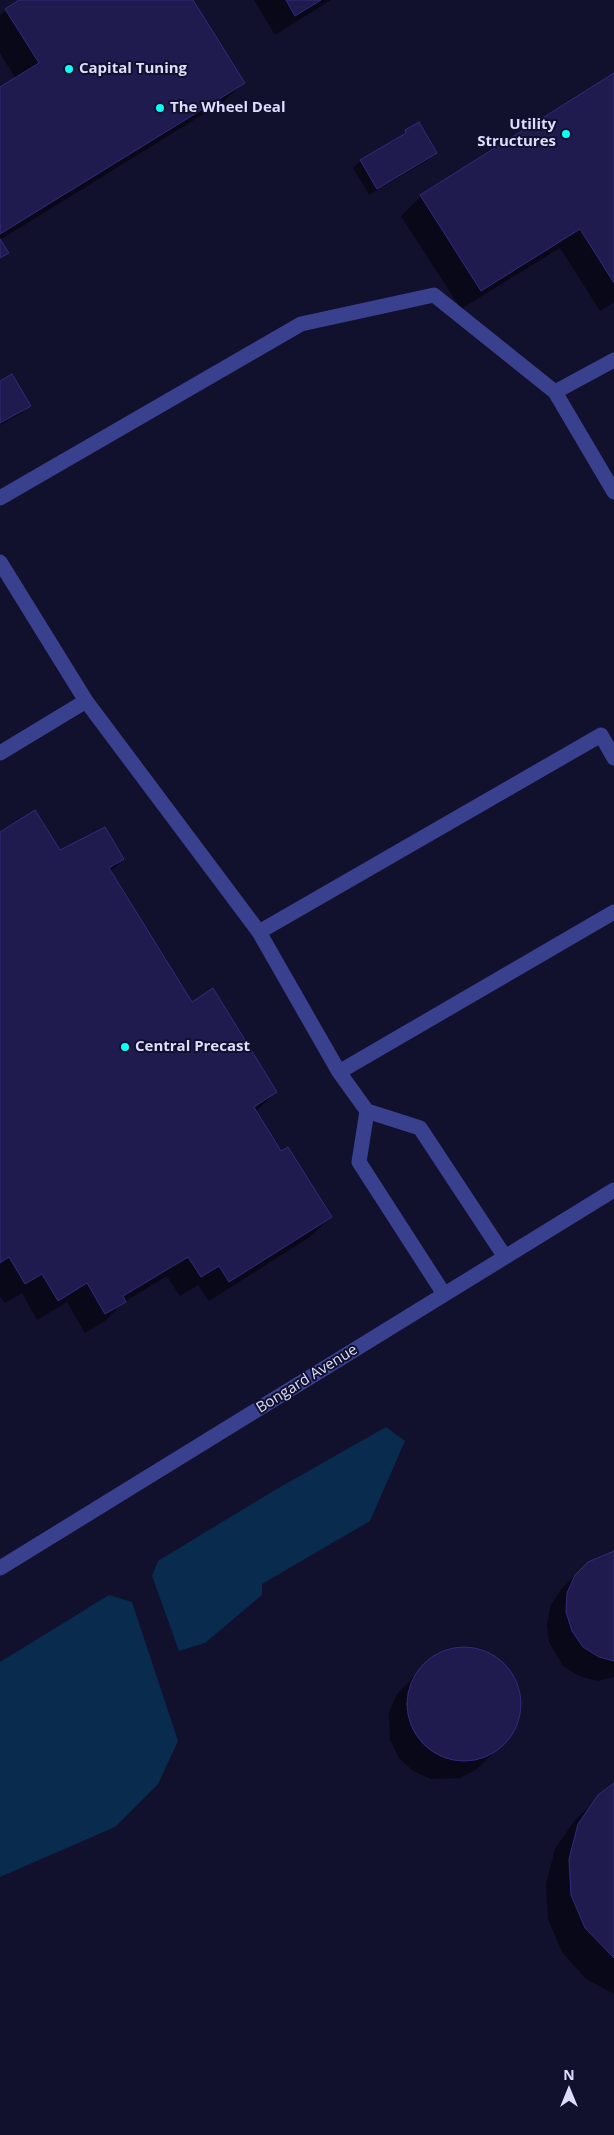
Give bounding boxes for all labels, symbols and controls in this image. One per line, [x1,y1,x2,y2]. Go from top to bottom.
place label: Capital Tuning [79,60,187,78]
marker: Capital Tuning [63,63,75,75]
place label: The Wheel Deal [170,99,285,117]
marker: The Wheel Deal [154,102,166,114]
place label: Utility Structures [477,116,556,151]
marker: Utility Structures [560,128,572,140]
place label: Central Precast [135,1038,250,1056]
marker: Central Precast [119,1041,131,1053]
street label: Bongard Avenue [253,1341,361,1417]
north arrow [544,2065,594,2115]
text: N [563,2065,575,2084]

